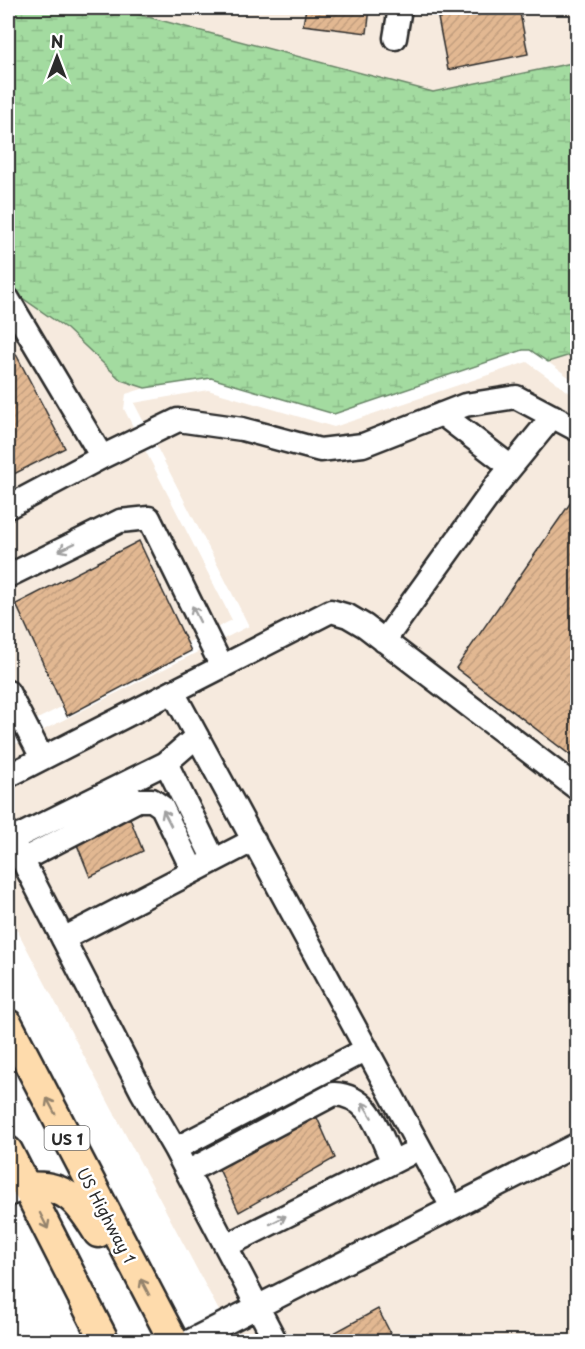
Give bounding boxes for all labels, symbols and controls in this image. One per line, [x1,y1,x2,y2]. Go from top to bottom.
north arrow [27,27,87,87]
text: N [51,29,63,53]
one-way arrow [59,541,77,553]
one-way arrow [190,606,202,624]
one-way arrow [161,810,173,828]
one-way arrow [45,1098,56,1116]
one-way arrow [360,1102,373,1119]
road number: US 1 [44,1126,90,1150]
street label: US Highway 1 [72,1163,142,1267]
one-way arrow [39,1212,50,1230]
one-way arrow [269,1214,286,1226]
one-way arrow [139,1279,151,1296]

